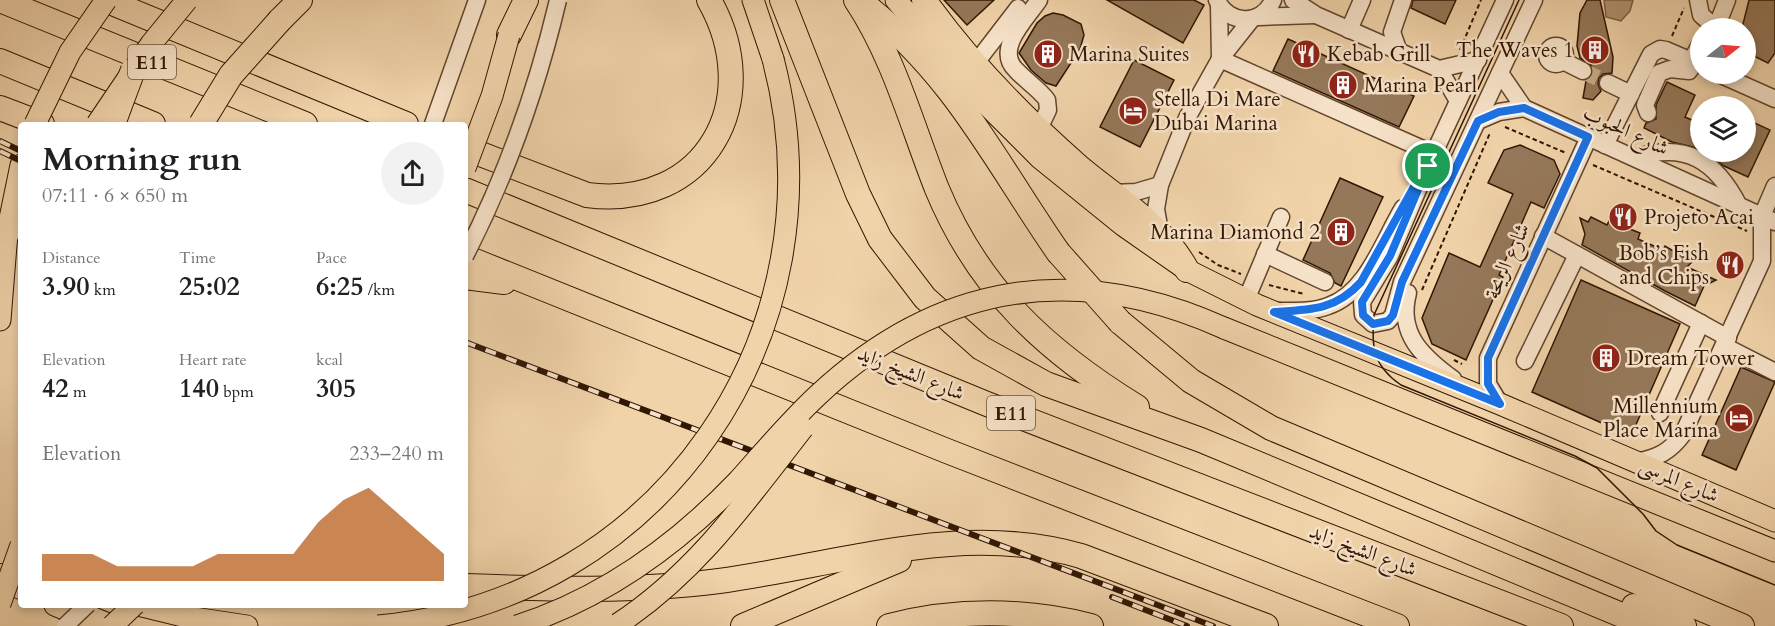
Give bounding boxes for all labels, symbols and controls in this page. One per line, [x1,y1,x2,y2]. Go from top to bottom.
north arrow [1690,18,1756,84]
map controls [1690,18,1756,162]
building icon: The Waves 1 [1579,34,1611,66]
place label: The Waves 1 [1456,36,1574,65]
building icon: Marina Suites [1032,38,1064,70]
restaurant icon: Kebab Grill [1290,38,1322,70]
place label: Marina Suites [1069,40,1189,69]
place label: Kebab Grill [1327,40,1430,69]
road number: E11 [128,45,176,79]
building icon: Marina Pearl [1327,69,1359,101]
place label: Marina Pearl [1364,71,1477,100]
place label: Stella Di Mare Dubai Marina [1154,85,1281,138]
hotel icon: Stella Di Mare Dubai Marina [1117,95,1149,127]
button: layers [1690,96,1756,162]
street label: شارع الحبوب [1577,98,1673,166]
text: Morning run [42,137,242,182]
pin [1402,140,1453,191]
button: share [381,142,444,205]
icon: arrive [1411,149,1444,182]
text: 07:11 · 6 × 650 m [42,182,188,209]
restaurant icon: Projeto Acai [1607,201,1639,233]
place label: Projeto Acai [1644,203,1754,232]
building icon: Marina Diamond 2 [1325,216,1357,248]
place label: Marina Diamond 2 [1150,218,1320,247]
street label: شارع الريحة [1478,219,1540,305]
place label: Bob’s Fish and Chips [1618,239,1709,292]
text: Distance [42,247,100,269]
text: Time [179,247,216,269]
text: Pace [316,247,347,269]
restaurant icon: Bob’s Fish and Chips [1714,249,1746,281]
text: 3.90 [42,269,90,304]
text: 25:02 [179,269,240,304]
text: 6:25 [316,269,364,304]
text: km [90,279,116,301]
text: /km [364,279,395,301]
street label: شارع الشيخ زايد [851,339,969,412]
building icon: Dream Tower [1590,342,1622,374]
place label: Dream Tower [1627,344,1755,373]
text: Elevation [42,349,106,371]
text: Heart rate [179,349,247,371]
text: kcal [316,349,343,371]
text: 42 [42,371,69,406]
text: 140 [179,371,219,406]
text: 305 [316,371,356,406]
text: m [69,381,86,403]
text: bpm [219,381,254,403]
place label: Millennium Place Marina [1603,392,1718,445]
road number: E11 [987,396,1035,430]
hotel icon: Millennium Place Marina [1723,402,1755,434]
text: Elevation [42,440,121,467]
text: 233–240 m [349,440,444,467]
street label: شارع المرسى [1633,451,1723,513]
street label: شارع الشيخ زايد [1303,517,1421,588]

